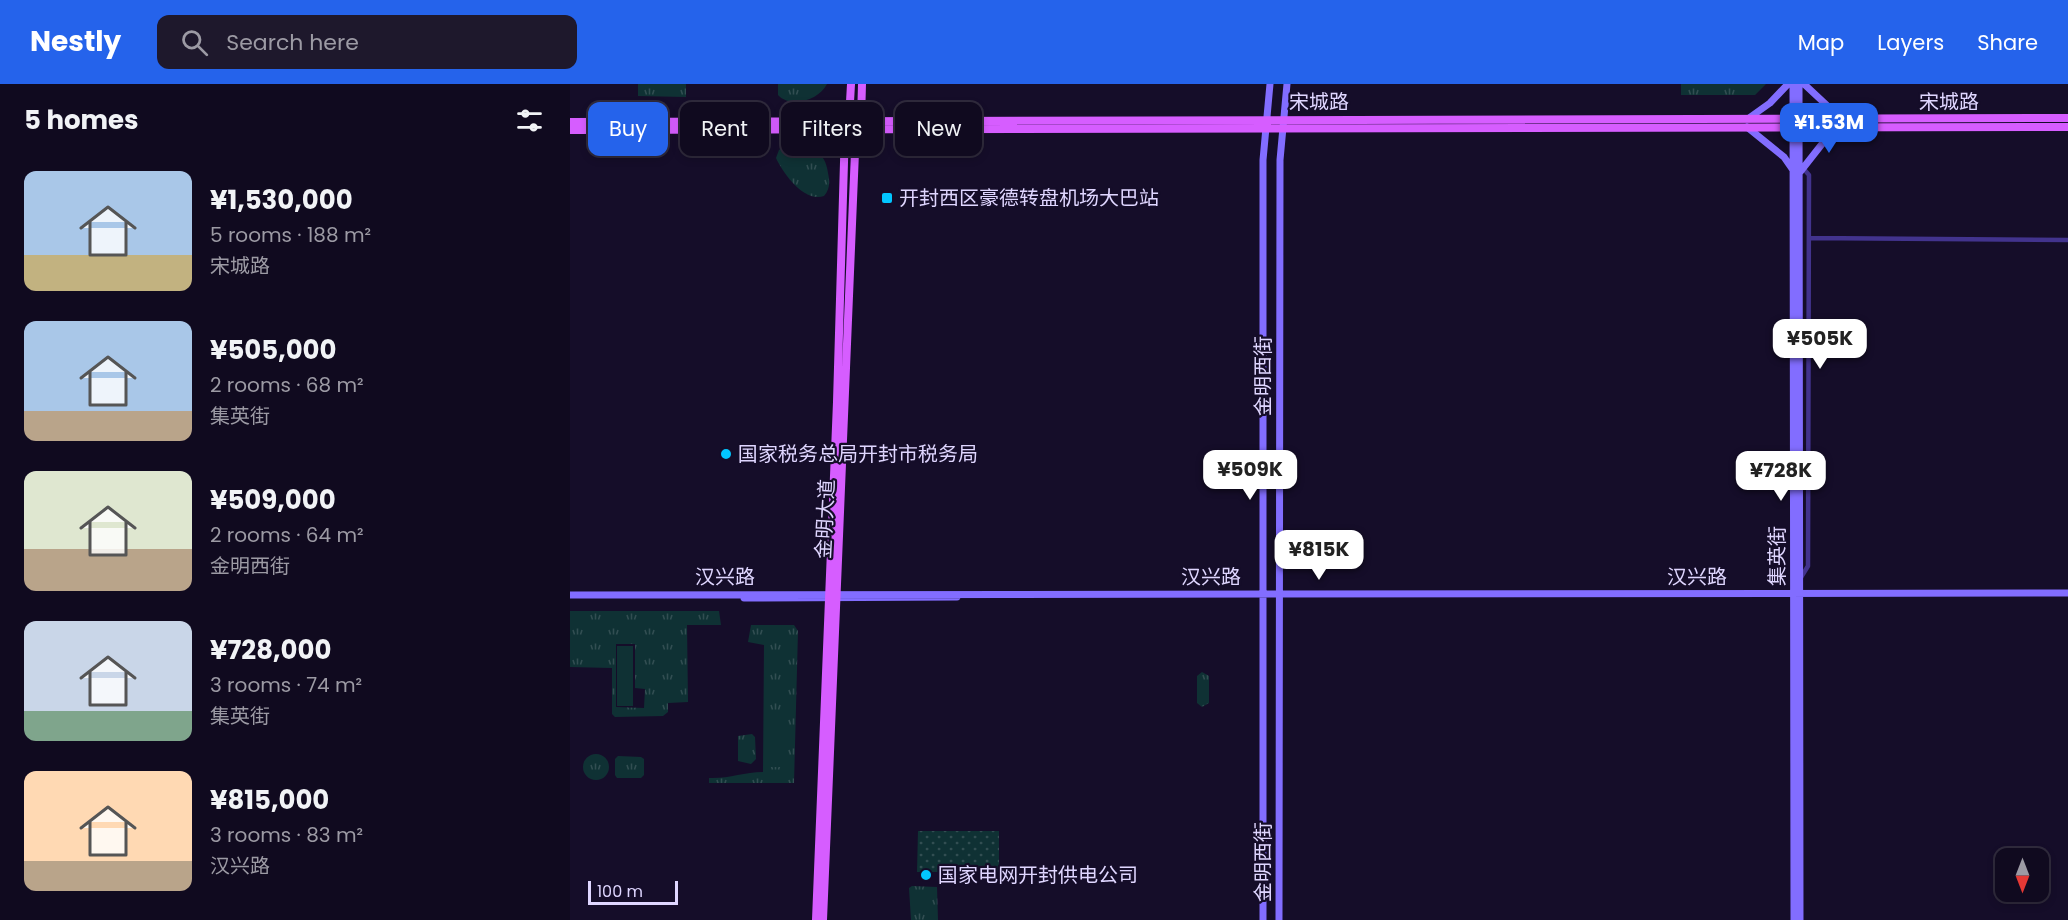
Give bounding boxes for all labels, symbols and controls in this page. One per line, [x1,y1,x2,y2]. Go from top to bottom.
search box [157,15,577,69]
text: Nestly [30,22,121,61]
icon: search [178,26,211,59]
text: Search here [226,27,359,58]
text: Map [1798,28,1844,57]
text: Layers [1877,28,1944,57]
text: Share [1977,28,2038,57]
street label: 宋城路 [1289,88,1349,116]
street label: 宋城路 [1919,88,1979,116]
text: 5 homes [24,102,139,138]
chip: Buy [588,102,668,156]
chip: Rent [680,102,769,156]
chip: Filters [781,102,883,156]
chip: New [895,102,982,156]
pin: ¥1.53M [1780,103,1878,154]
icon: filters [513,104,546,137]
text: ¥1.53M [1794,108,1864,136]
text: ¥1,530,000 [210,182,353,218]
place label: 开封西区豪德转盘机场大巴站 [899,184,1159,212]
marker: 开封西区豪德转盘机场大巴站 [880,191,894,205]
icon: home [72,195,144,267]
text: 5 rooms · 188 m² [210,221,371,249]
text: 宋城路 [210,252,270,280]
pin: ¥505K [1778,319,1862,370]
text: ¥505K [1787,324,1853,352]
text: ¥505,000 [210,332,337,368]
street label: 金明西街 [1249,336,1277,416]
icon: home [72,345,144,417]
text: 2 rooms · 68 m² [210,371,364,399]
text: 集英街 [210,402,270,430]
place label: 国家税务总局开封市税务局 [738,440,978,468]
marker: 国家税务总局开封市税务局 [719,447,733,461]
pin: ¥509K [1208,450,1292,501]
pin: ¥728K [1739,451,1823,502]
text: ¥509K [1217,455,1283,483]
text: ¥728K [1750,456,1812,484]
street label: 金明大道 [809,478,841,560]
text: ¥509,000 [210,482,336,518]
icon: home [72,495,144,567]
text: 2 rooms · 64 m² [210,521,364,549]
street label: 集英街 [1763,526,1791,586]
pin: ¥815K [1277,530,1361,581]
text: ¥815K [1289,535,1349,563]
text: 金明西街 [210,552,290,580]
street label: 汉兴路 [695,563,755,591]
street label: 汉兴路 [1181,563,1241,591]
street label: 汉兴路 [1667,563,1727,591]
text: ¥728,000 [210,632,331,668]
icon: home [72,645,144,717]
text: 3 rooms · 74 m² [210,671,362,699]
text: 集英街 [210,702,270,730]
text: ¥815,000 [210,782,329,818]
icon: home [72,795,144,867]
text: 3 rooms · 83 m² [210,821,363,849]
street label: 金明西街 [1249,822,1277,902]
north arrow [1995,848,2049,902]
map controls [1995,848,2049,902]
text: 汉兴路 [210,852,270,880]
place label: 国家电网开封供电公司 [938,861,1138,889]
marker: 国家电网开封供电公司 [919,868,933,882]
scale bar [588,878,678,906]
text: 100 m [597,880,643,903]

